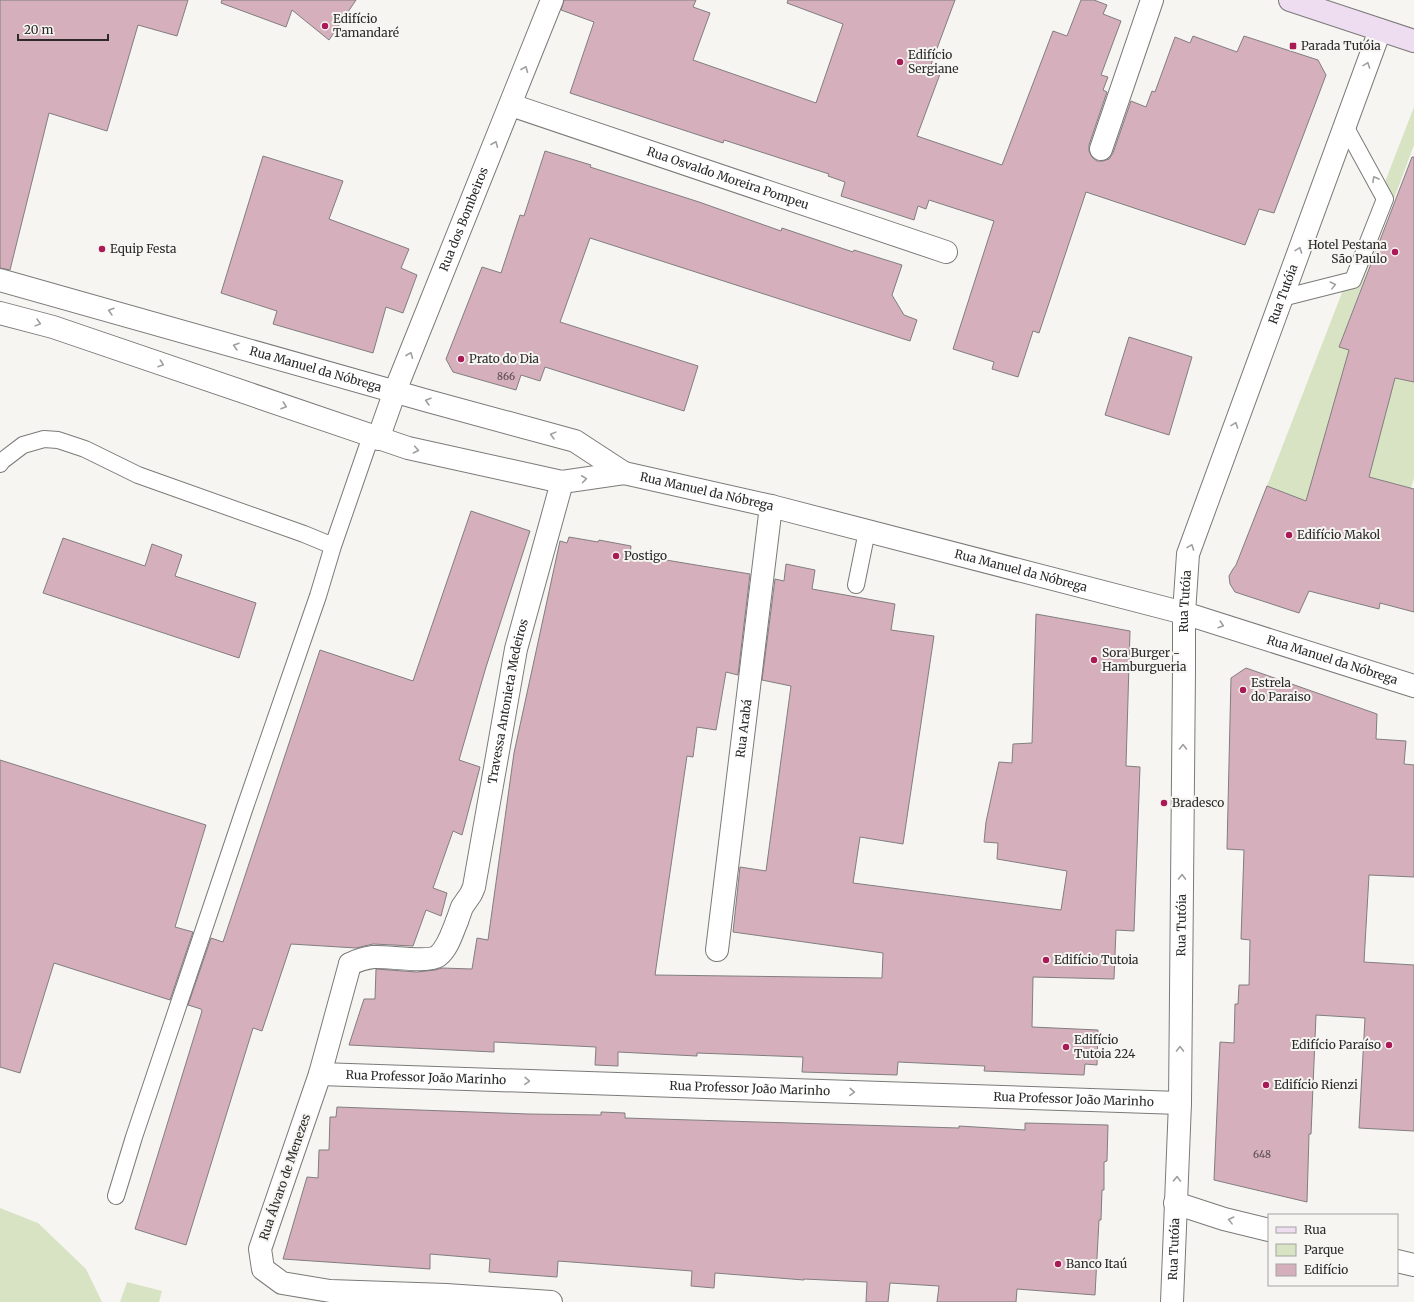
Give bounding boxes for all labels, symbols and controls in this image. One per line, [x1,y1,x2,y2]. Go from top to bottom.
place label: Edifício Tamandaré [333,11,399,40]
scale bar [18,16,108,42]
marker: Edifício Tamandaré [320,21,330,31]
text: 20 m [24,22,53,37]
place label: Parada Tutóia [1301,38,1381,53]
marker: Parada Tutóia [1288,41,1298,51]
place label: Edifício Sergiane [908,47,959,76]
marker: Edifício Sergiane [895,57,905,67]
one-way arrow [1362,62,1371,69]
one-way arrow [520,65,528,73]
one-way arrow [490,140,498,148]
street label: Rua Osvaldo Moreira Pompeu [645,144,812,212]
street label: Rua dos Bombeiros [436,165,491,273]
one-way arrow [1372,176,1379,184]
place label: Hotel Pestana São Paulo [1308,237,1388,266]
place label: Equip Festa [110,241,177,256]
marker: Equip Festa [97,244,107,254]
one-way arrow [1295,247,1303,254]
marker: Hotel Pestana São Paulo [1390,247,1400,257]
street label: Rua Tutóia [1265,262,1301,326]
one-way arrow [1329,281,1336,290]
one-way arrow [108,307,115,316]
one-way arrow [34,319,41,327]
one-way arrow [233,342,240,351]
street label: Rua Manuel da Nóbrega [248,343,384,395]
place label: Prato do Dia [469,351,540,366]
one-way arrow [405,352,413,359]
marker: Prato do Dia [456,354,466,364]
one-way arrow [157,360,164,368]
house number: 866 [497,370,515,383]
one-way arrow [425,397,432,406]
one-way arrow [280,401,287,410]
one-way arrow [1231,421,1239,428]
one-way arrow [550,431,557,440]
one-way arrow [412,445,419,453]
street label: Rua Manuel da Nóbrega [639,469,776,513]
one-way arrow [581,475,587,484]
place label: Edifício Makol [1297,527,1381,542]
marker: Edifício Makol [1284,530,1294,540]
one-way arrow [1186,543,1194,550]
street label: Rua Manuel da Nóbrega [953,546,1089,595]
place label: Postigo [624,548,667,563]
marker: Postigo [611,551,621,561]
street label: Rua Tutóia [1176,569,1194,632]
street label: Travessa Antonieta Medeiros [484,617,531,785]
one-way arrow [1217,620,1224,629]
street label: Rua Manuel da Nóbrega [1265,632,1400,688]
place label: Sora Burger - Hamburgueria [1102,645,1187,674]
marker: Sora Burger - Hamburgueria [1089,655,1099,665]
place label: Estrela do Paraiso [1251,675,1311,704]
marker: Estrela do Paraiso [1238,685,1248,695]
street label: Rua Arabá [732,698,754,759]
one-way arrow [1179,744,1187,750]
place label: Bradesco [1172,795,1224,810]
marker: Bradesco [1159,798,1169,808]
one-way arrow [1178,874,1186,880]
street label: Rua Tutóia [1173,893,1189,956]
place label: Edifício Tutoia [1054,952,1139,967]
marker: Edifício Tutoia [1041,955,1051,965]
place label: Edifício Tutoia 224 [1074,1032,1136,1061]
place label: Edifício Paraíso [1291,1037,1381,1052]
marker: Edifício Paraíso [1384,1040,1394,1050]
marker: Edifício Tutoia 224 [1061,1042,1071,1052]
one-way arrow [1176,1046,1184,1052]
street label: Rua Professor João Marinho [345,1067,506,1087]
one-way arrow [524,1077,530,1085]
place label: Edifício Rienzi [1274,1077,1358,1092]
street label: Rua Professor João Marinho [669,1078,830,1098]
marker: Edifício Rienzi [1261,1080,1271,1090]
one-way arrow [849,1088,855,1096]
street label: Rua Professor João Marinho [993,1089,1154,1109]
street label: Rua Álvaro de Menezes [256,1112,313,1242]
house number: 648 [1253,1148,1271,1161]
one-way arrow [1172,1176,1181,1182]
legend [1268,1214,1398,1286]
street label: Rua Tutóia [1165,1217,1182,1281]
one-way arrow [1228,1217,1234,1225]
text: Rua [1304,1222,1327,1237]
text: Parque [1304,1242,1344,1257]
place label: Banco Itaú [1066,1256,1128,1271]
marker: Banco Itaú [1053,1259,1063,1269]
text: Edifício [1304,1262,1348,1277]

